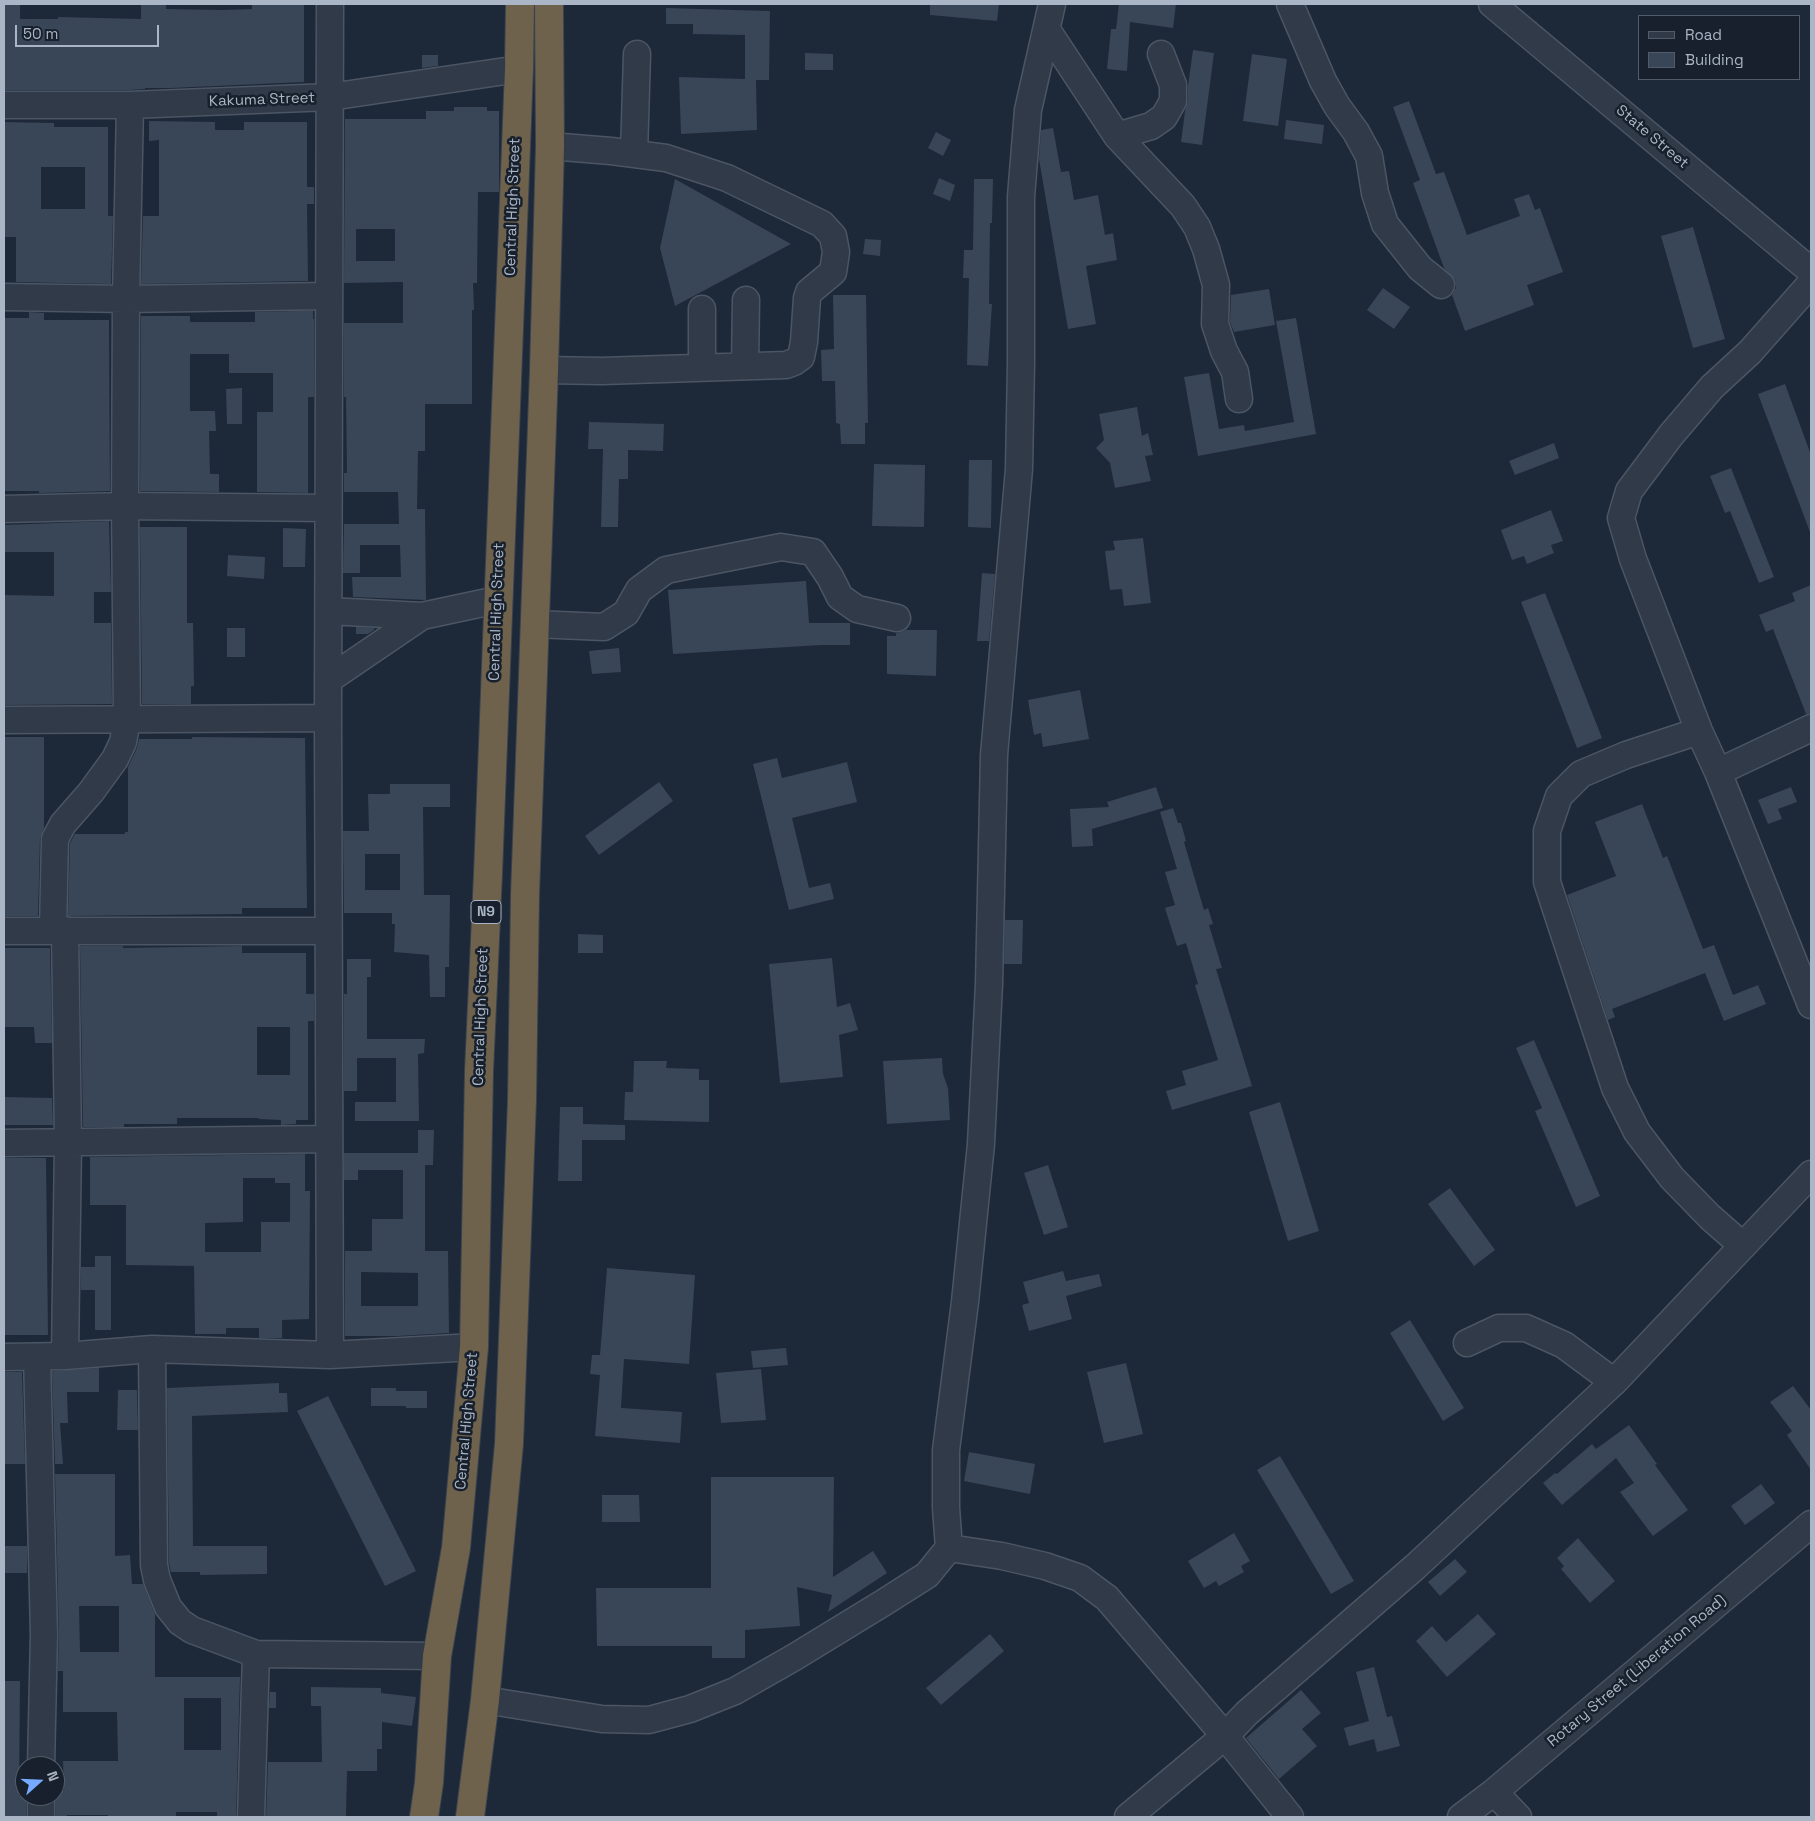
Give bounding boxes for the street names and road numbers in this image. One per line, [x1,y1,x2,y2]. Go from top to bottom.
street label: Kakuma Street [209,89,315,111]
street label: State Street [1612,101,1692,173]
street label: Central High Street [502,138,524,276]
street label: Central High Street [486,543,508,681]
road number: N9 [471,900,501,924]
street label: Central High Street [470,948,492,1086]
street label: Central High Street [452,1351,482,1491]
street label: Rotary Street (Liberation Road) [1544,1591,1730,1751]

